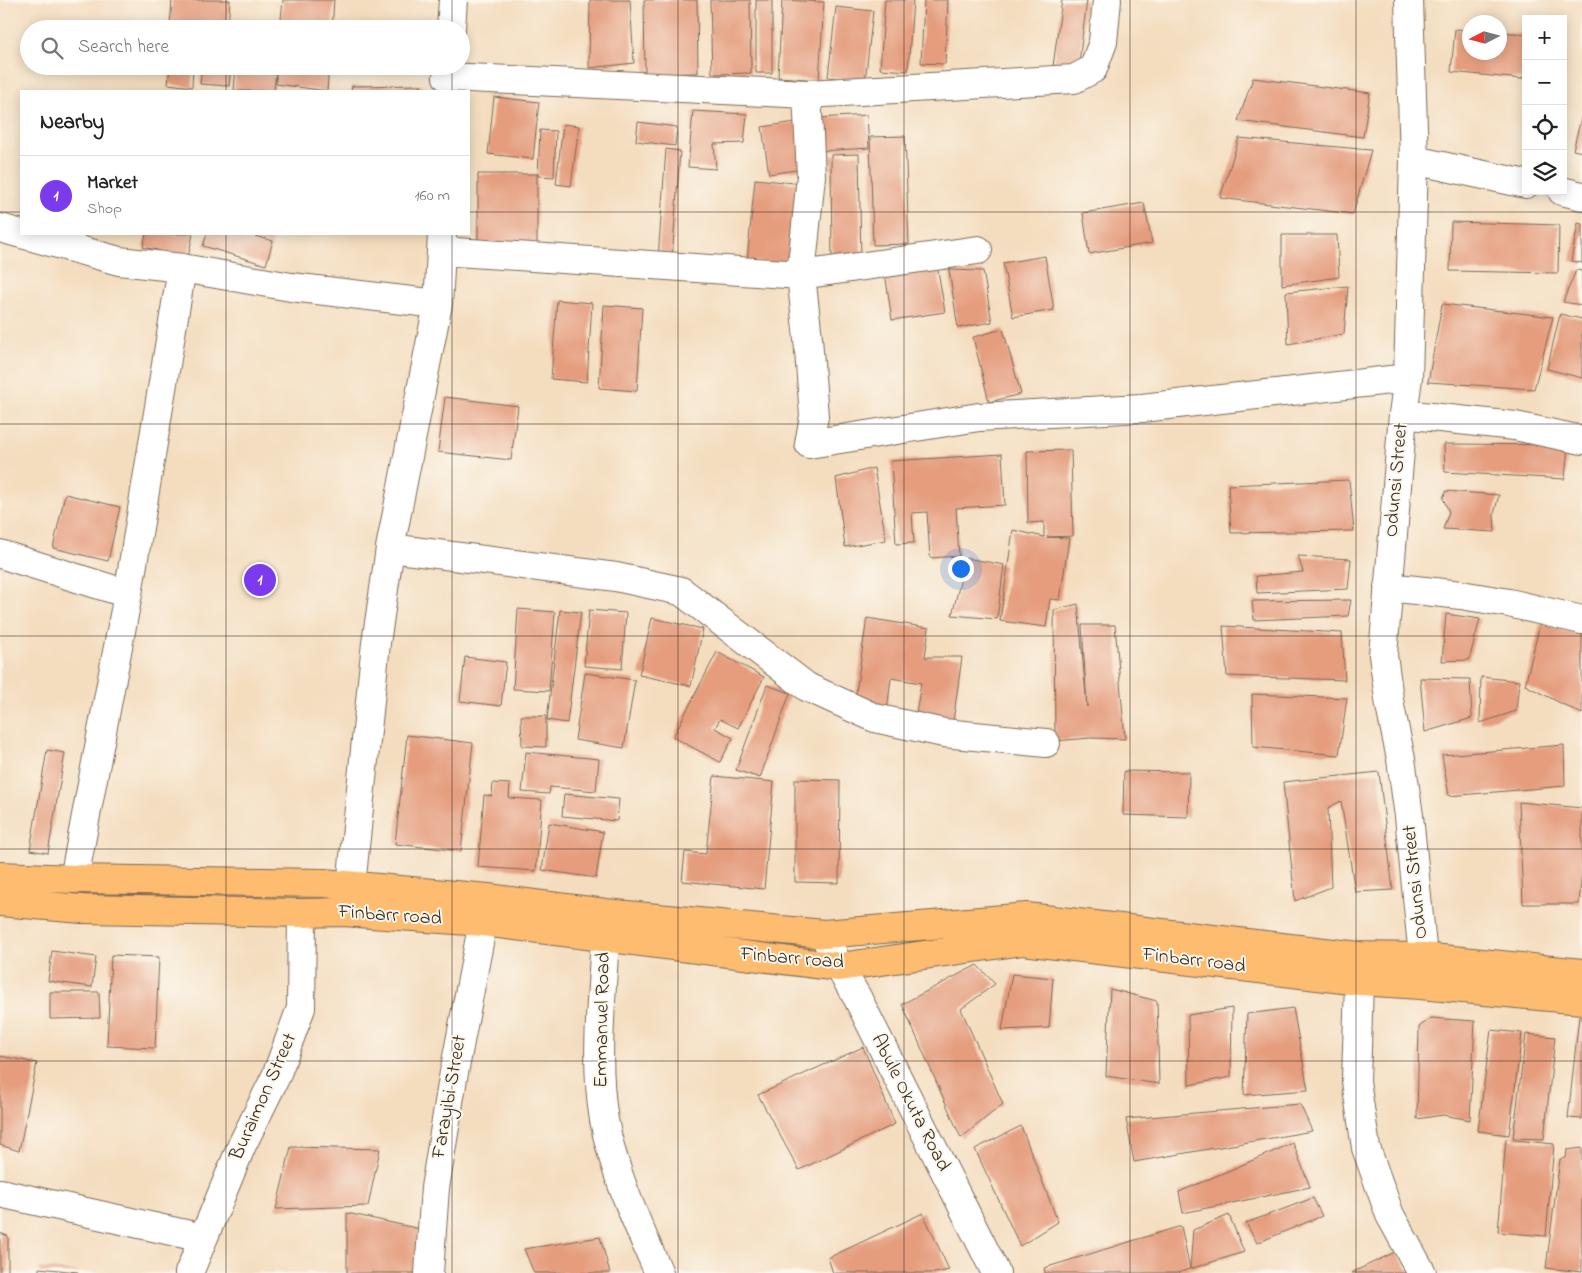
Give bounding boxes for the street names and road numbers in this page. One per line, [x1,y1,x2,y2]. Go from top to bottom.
street label: Odunsi Street [1378,421,1416,538]
street label: Odunsi Street [1396,823,1436,941]
street label: Finbarr road [336,898,443,934]
street label: Finbarr road [738,940,845,978]
street label: Finbarr road [1140,940,1247,982]
street label: Emmanuel Road [587,952,619,1088]
street label: Buraimon Street [223,1028,305,1166]
street label: Abule Okuta Road [863,1029,957,1177]
street label: Farayibi Street [425,1033,475,1162]

